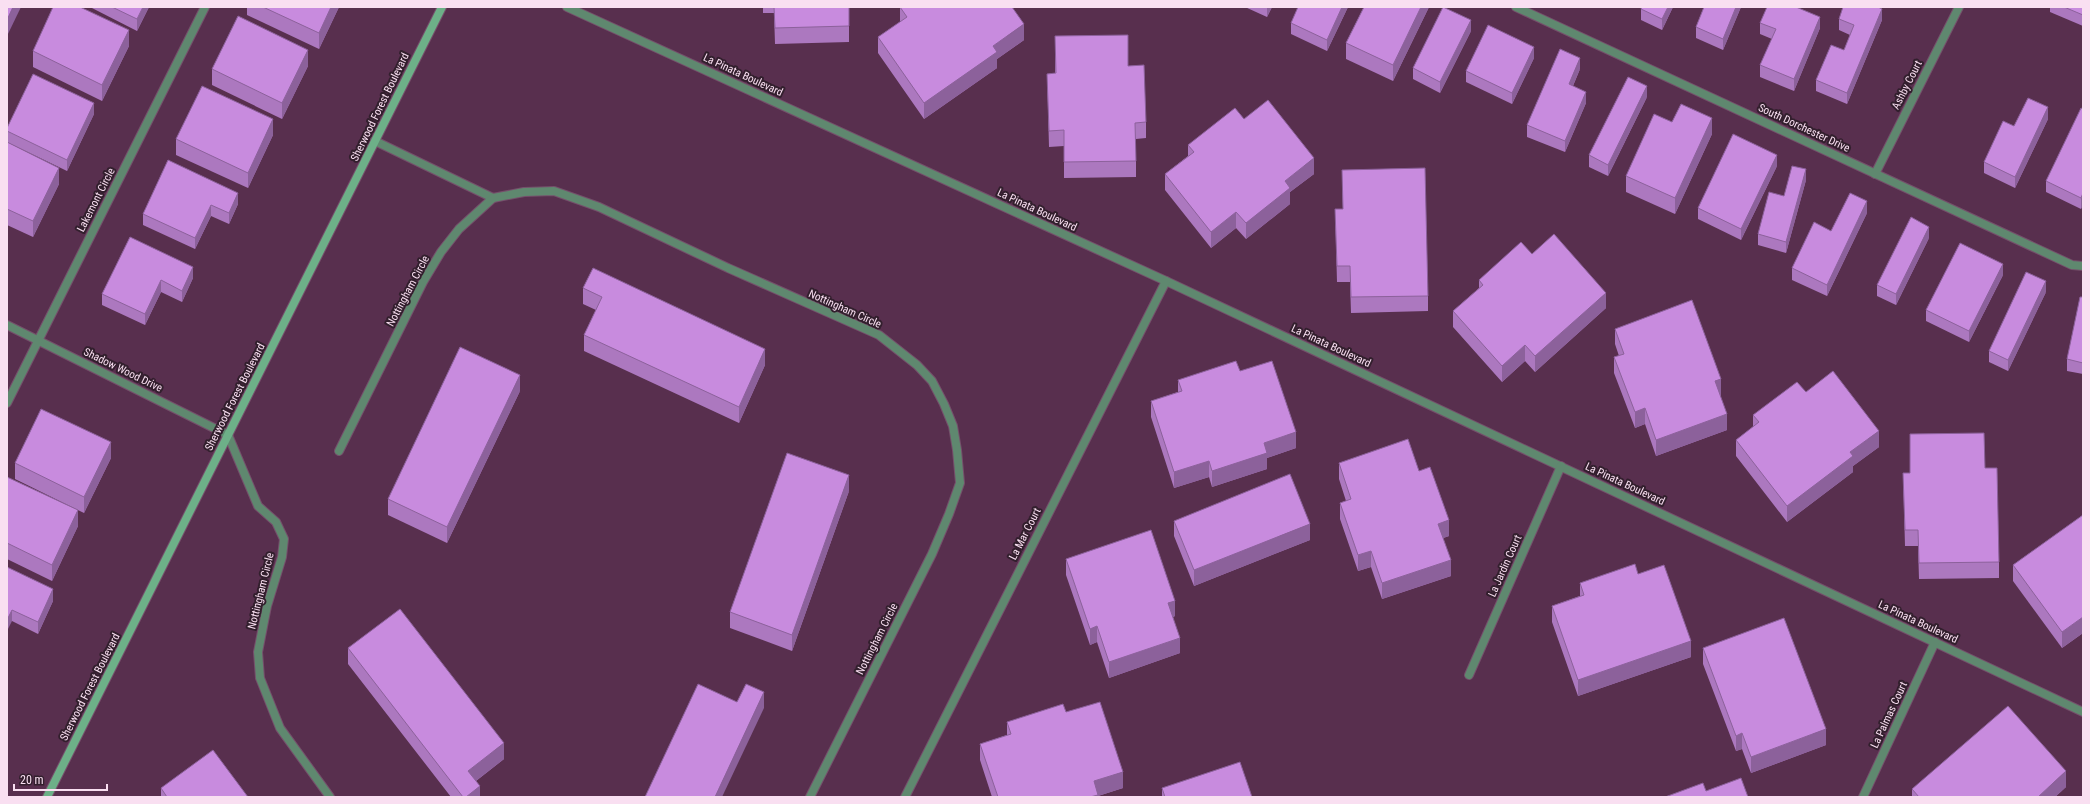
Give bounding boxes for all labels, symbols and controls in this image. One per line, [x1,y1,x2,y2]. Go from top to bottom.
street label: Sherwood Forest Boulevard [348,51,412,163]
street label: La Pinata Boulevard [701,51,785,99]
street label: Ashby Court [1889,58,1925,112]
street label: South Dorchester Drive [1756,101,1852,155]
street label: Lakemont Circle [74,166,118,234]
street label: La Pinata Boulevard [995,186,1079,234]
street label: Nottingham Circle [384,253,432,329]
street label: Nottingham Circle [807,287,883,331]
street label: La Pinata Boulevard [1289,322,1373,370]
street label: Sherwood Forest Boulevard [202,341,268,453]
street label: Shadow Wood Drive [81,345,165,395]
street label: La Pinata Boulevard [1583,460,1667,508]
street label: La Mar Court [1006,506,1044,562]
street label: La Jardin Court [1486,533,1524,599]
street label: Nottingham Circle [245,551,277,631]
street label: La Pinata Boulevard [1876,598,1960,646]
street label: Nottingham Circle [853,601,901,677]
street label: Sherwood Forest Boulevard [57,631,123,743]
street label: La Palmas Court [1868,680,1910,750]
scale bar [14,766,107,792]
text: 20 m [20,773,44,787]

